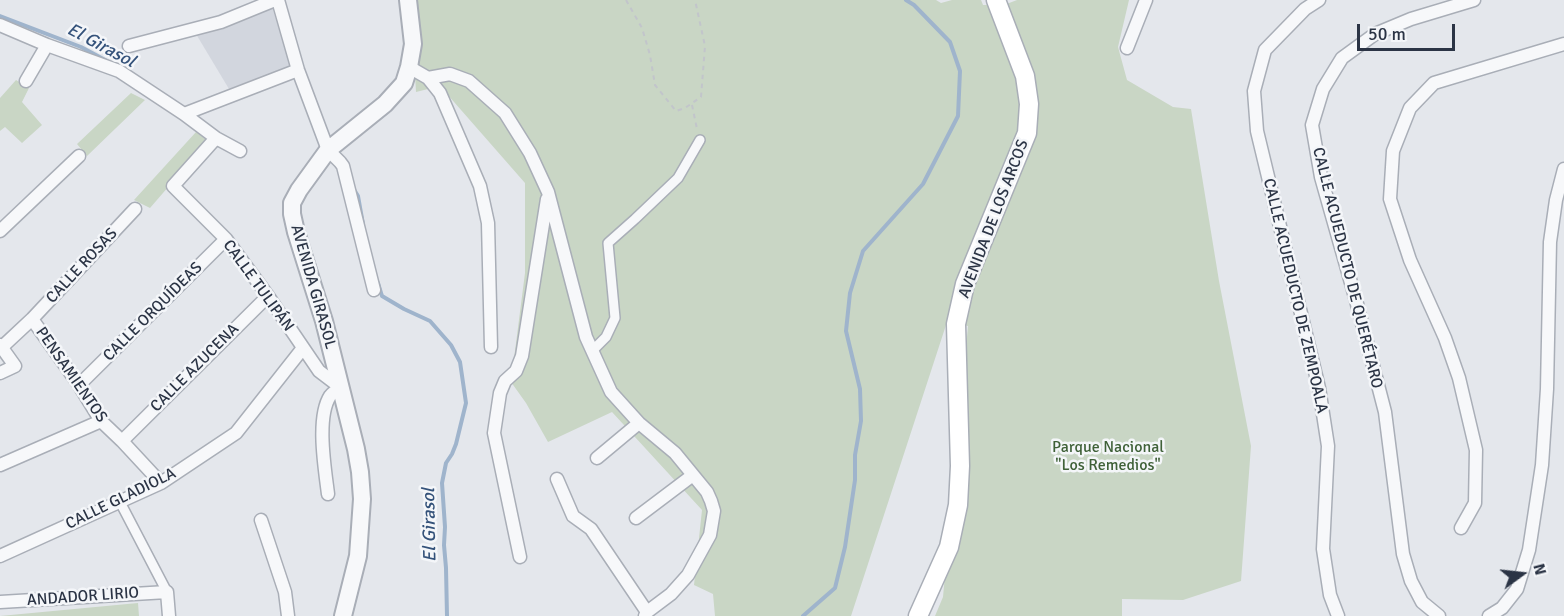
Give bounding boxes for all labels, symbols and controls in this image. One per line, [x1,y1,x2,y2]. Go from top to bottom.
scale bar [1360,12,1458,50]
water label: El Girasol [63,19,139,73]
text: 50 m [1368,23,1406,45]
street label: AVENIDA DE LOS ARCOS [955,137,1033,301]
street label: CALLE ACUEDUCTO DE QUERÉTARO [1308,145,1386,391]
street label: CALLE ACUEDUCTO DE ZEMPOALA [1259,177,1331,415]
street label: AVENIDA GIRASOL [286,223,340,351]
street label: CALLE ROSAS [42,224,122,308]
street label: CALLE TULIPÁN [218,236,298,336]
street label: CALLE ORQUÍDEAS [99,258,207,366]
street label: CALLE AZUCENA [147,320,243,416]
street label: PENSAMIENTOS [31,324,111,426]
park label: Parque Nacional "Los Remedios" [1052,438,1164,476]
street label: CALLE GLADIOLA [63,464,179,534]
water label: El Girasol [419,488,441,562]
north arrow [1492,544,1552,604]
text: N [1528,561,1550,577]
street label: ANDADOR LIRIO [26,584,140,610]

